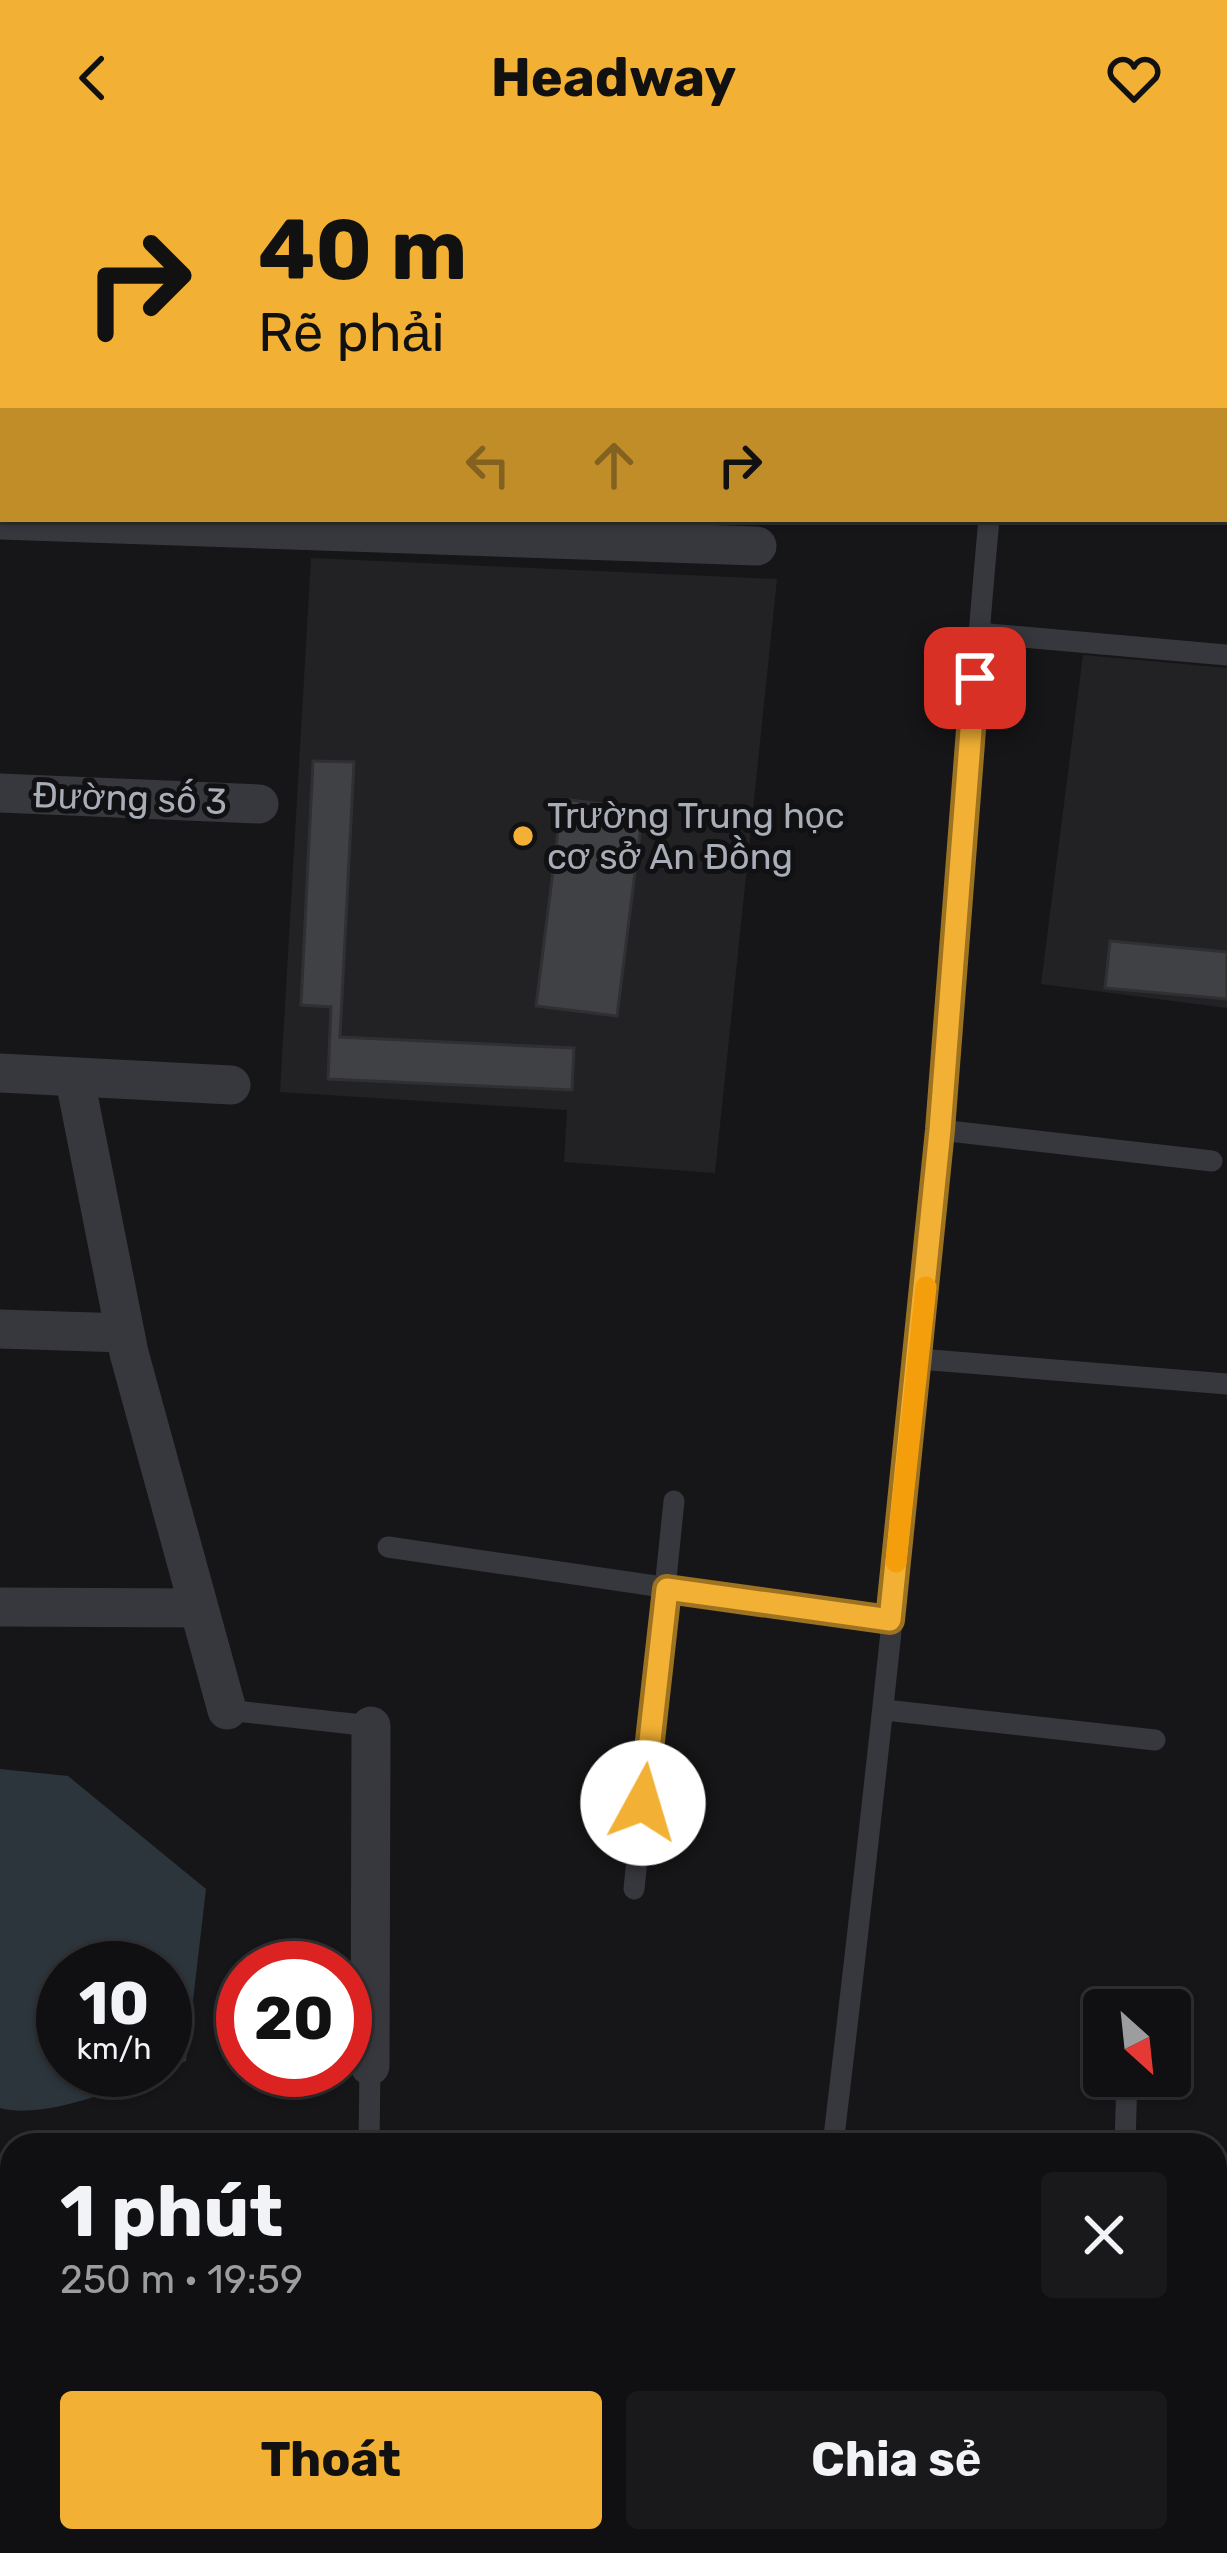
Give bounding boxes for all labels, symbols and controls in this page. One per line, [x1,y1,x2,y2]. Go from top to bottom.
icon: back [60,45,126,111]
icon: heart [1101,45,1167,111]
text: Headway [491,46,736,110]
text: 40 m [258,200,467,300]
icon: right [60,204,216,360]
text: Rẽ phải [258,301,445,365]
icon: left [455,432,521,498]
icon: ahead [581,432,647,498]
icon: right [707,432,773,498]
pin [924,627,1026,729]
icon: arrive [942,645,1008,711]
street label: Đường số 3 [32,773,228,823]
place label: Trường Trung học cơ sở An Đồng [547,794,845,878]
marker: Trường Trung học cơ sở An Đồng [510,823,536,849]
position arrow [580,1740,706,1866]
speed limit sign: 20 [216,1941,372,2097]
text: 10 [79,1968,149,2039]
north arrow [1083,1989,1191,2097]
map controls [1083,1989,1191,2097]
text: km/h [77,2031,151,2067]
text: 1 phút [60,2169,283,2254]
button: close [1041,2172,1167,2298]
text: 250 m · 19:59 [60,2257,303,2303]
button: Thoát [60,2391,602,2529]
button: Chia sẻ [626,2391,1167,2529]

